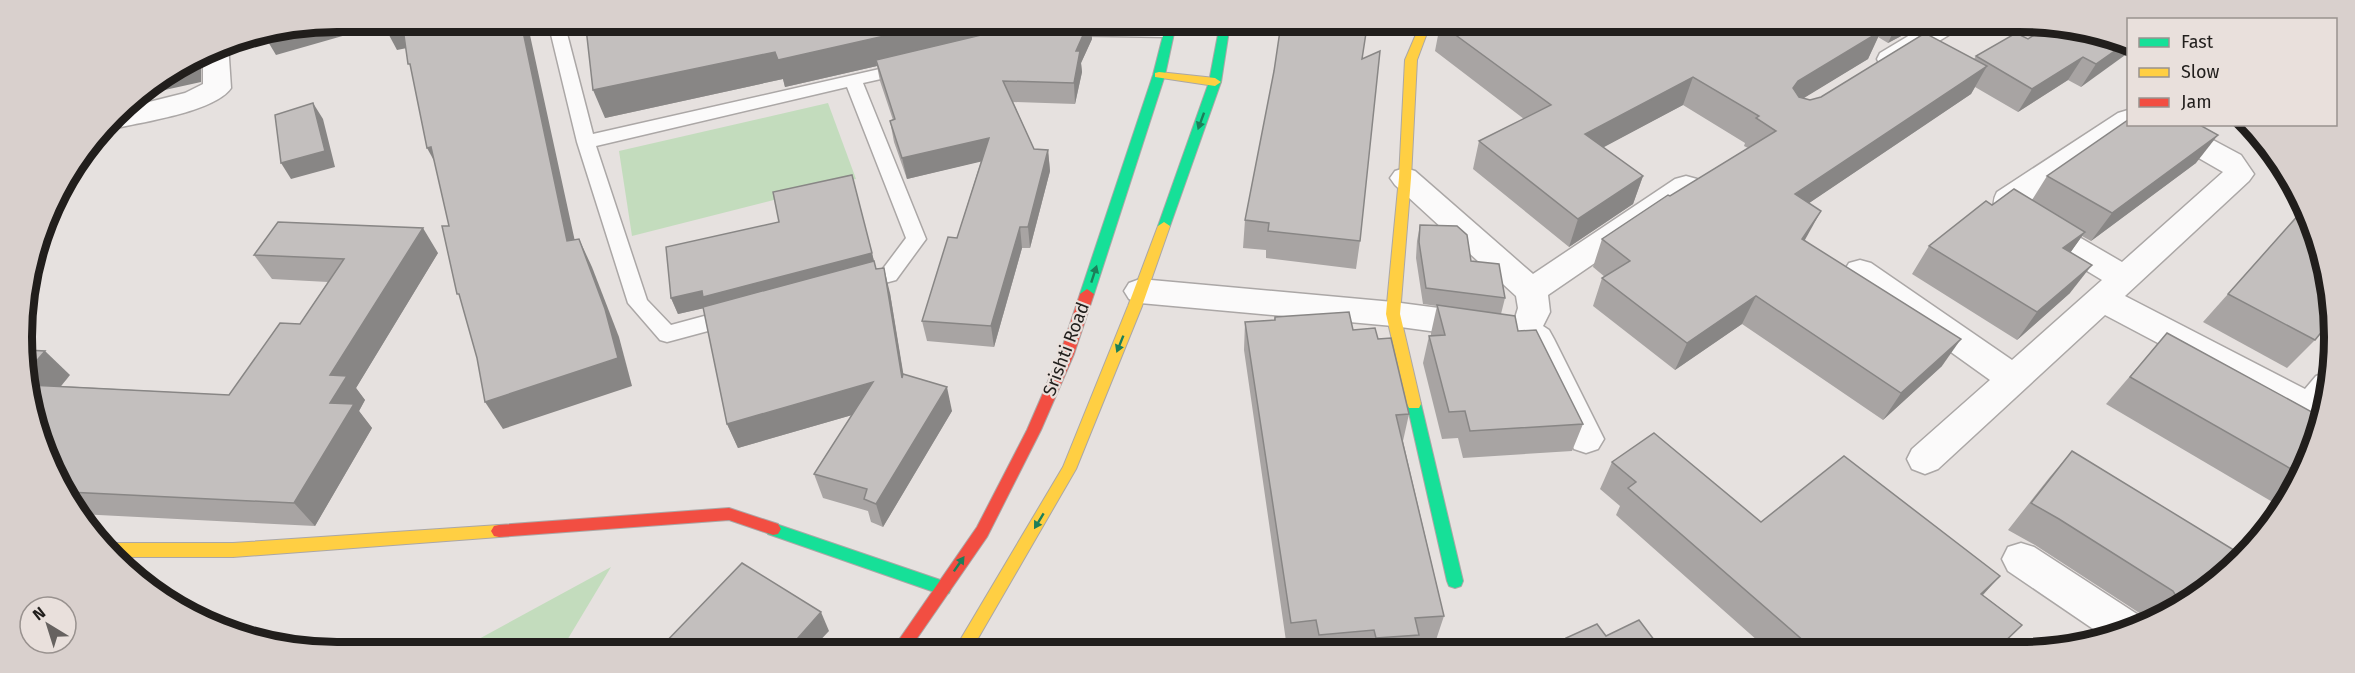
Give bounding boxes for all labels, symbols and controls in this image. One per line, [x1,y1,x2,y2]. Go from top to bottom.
legend [2127,18,2337,126]
text: Fast [2181,31,2214,53]
text: Slow [2181,61,2220,83]
text: Jam [2181,91,2212,113]
one-way arrow [1196,112,1205,130]
one-way arrow [1089,265,1099,283]
street label: Srishti Road [1038,299,1094,399]
one-way arrow [1114,335,1124,353]
one-way arrow [1033,513,1044,529]
one-way arrow [953,557,965,573]
north arrow [18,595,78,655]
text: N [29,603,49,624]

